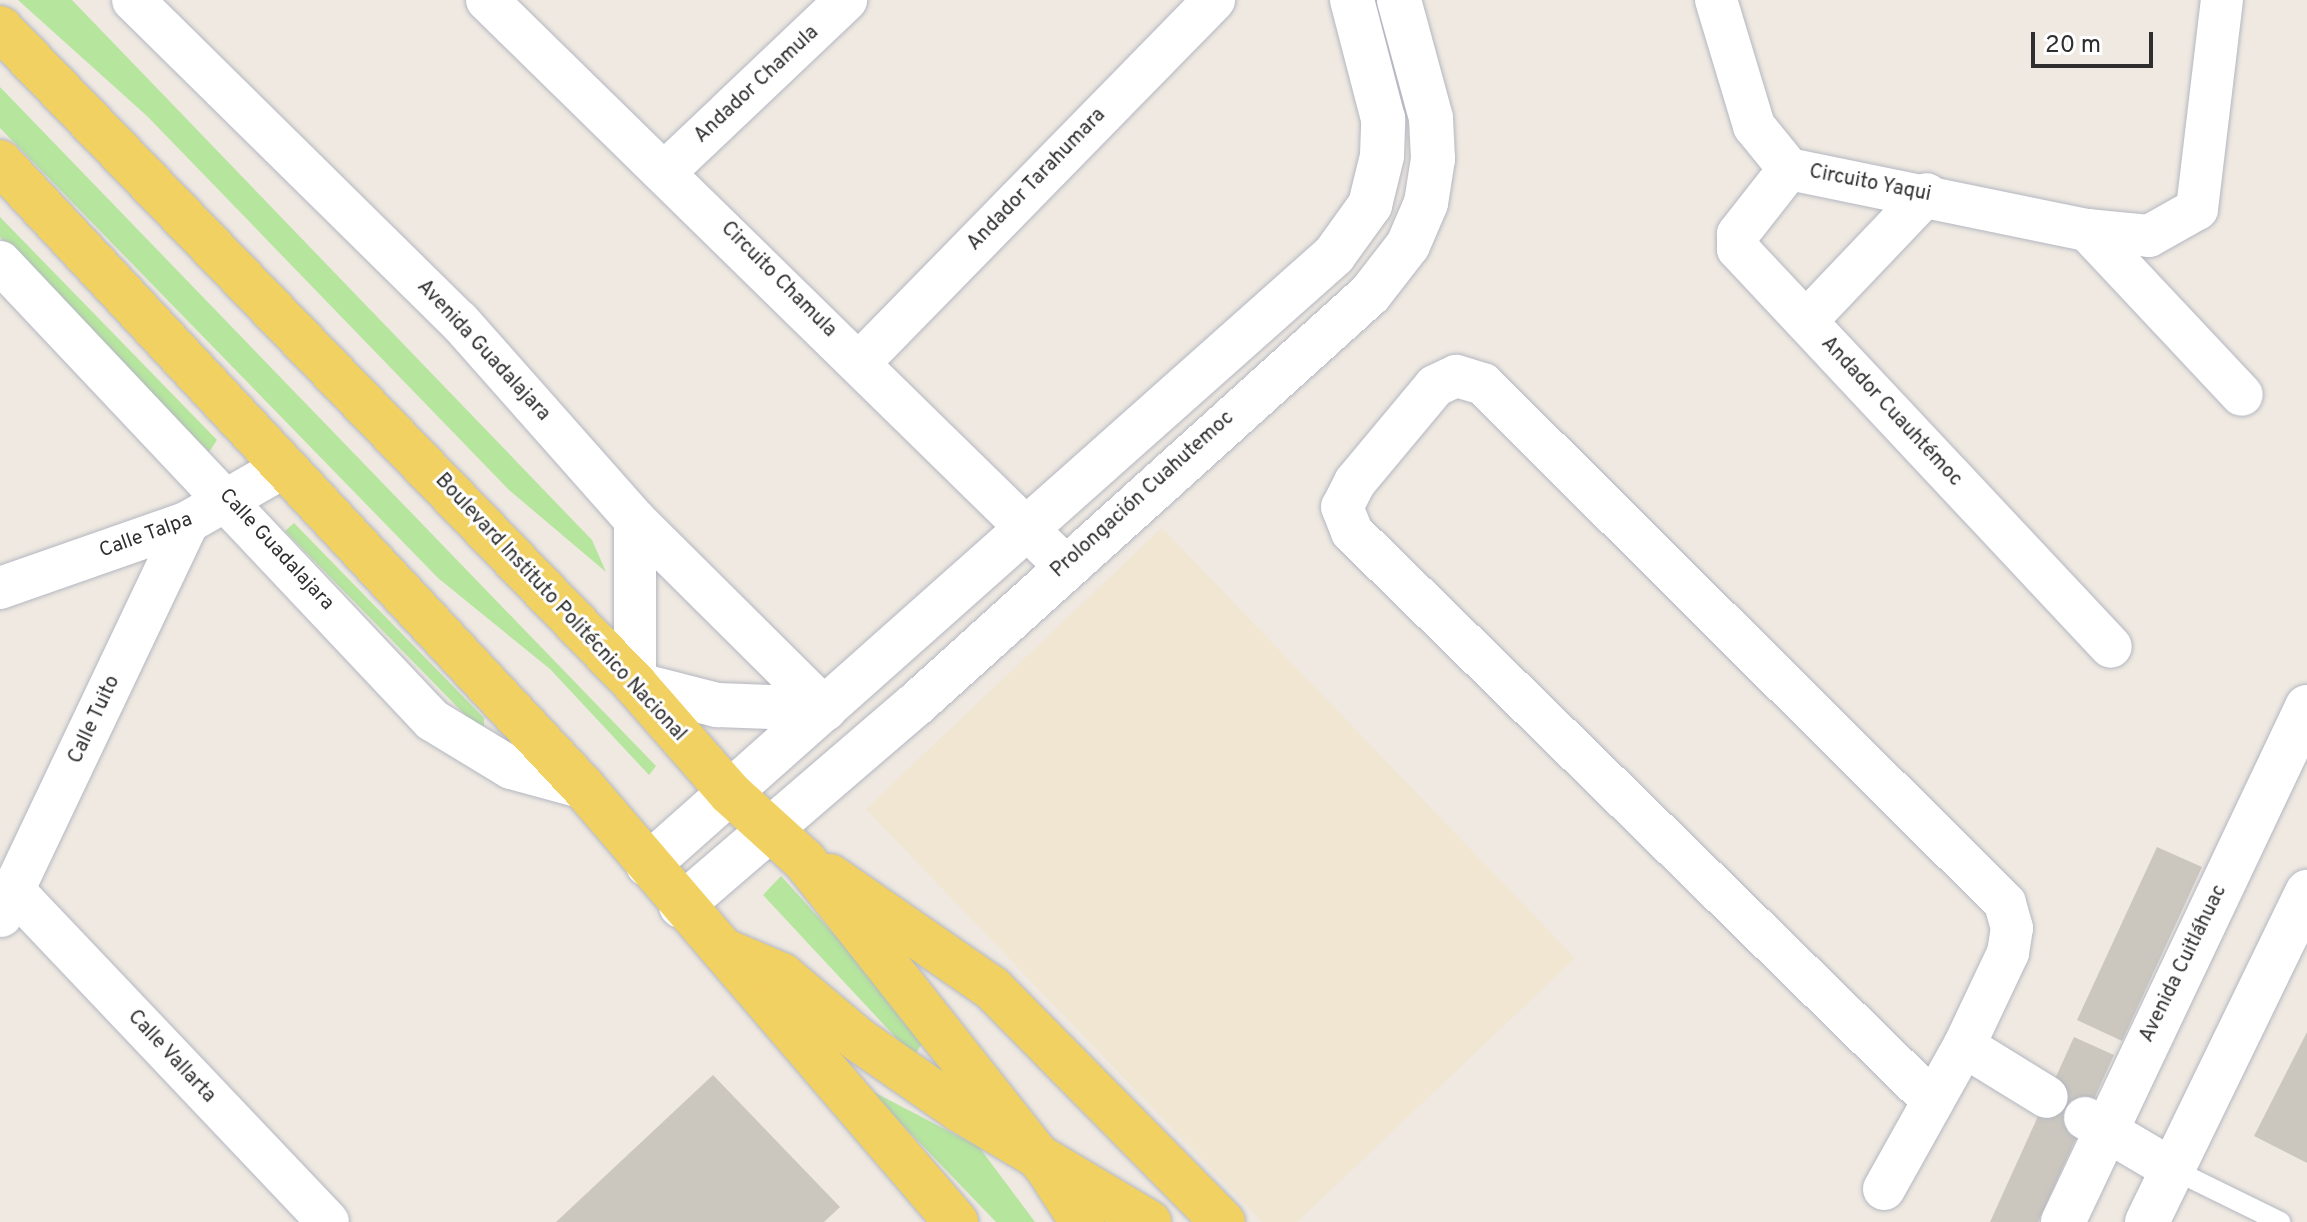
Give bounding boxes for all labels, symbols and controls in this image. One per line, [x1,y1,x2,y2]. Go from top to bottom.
scale bar [2035,16,2157,66]
street label: Andador Chamula [690,21,824,149]
text: 20 m [2045,31,2101,61]
street label: Andador Tarahumara [963,104,1111,256]
street label: Circuito Yaqui [1807,160,1933,208]
street label: Circuito Chamula [715,217,841,343]
street label: Avenida Guadalajara [411,275,555,427]
street label: Andador Cuauhtémoc [1815,332,1967,492]
street label: Prolongación Cuahutemoc [1047,407,1239,583]
street label: Boulevard Instituto Politécnico Nacional [429,469,691,747]
street label: Calle Guadalajara [214,484,338,616]
street label: Calle Talpa [96,508,196,564]
street label: Calle Tuito [64,672,126,768]
street label: Avenida Cuitláhuac [2135,881,2233,1047]
street label: Calle Vallarta [122,1005,220,1109]

